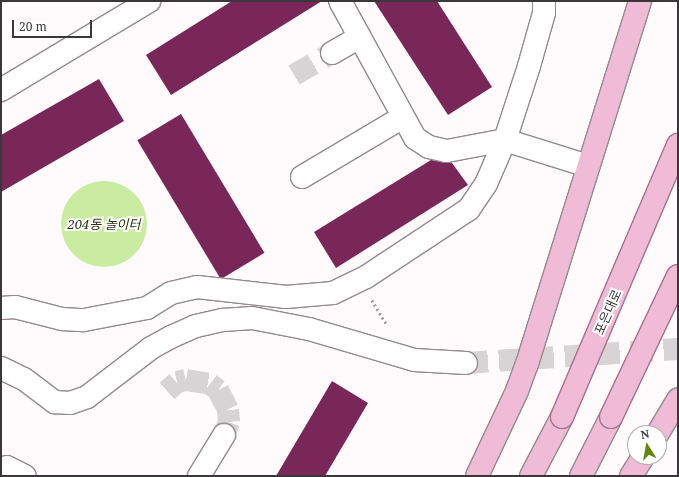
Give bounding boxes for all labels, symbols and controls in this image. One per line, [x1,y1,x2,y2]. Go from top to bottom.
scale bar [14,12,94,38]
text: 20 m [19,18,47,35]
park label: 204동 놀이터 [67,216,141,232]
street label: 포은대로 [591,287,625,337]
north arrow [627,425,667,465]
text: N [639,426,650,442]

